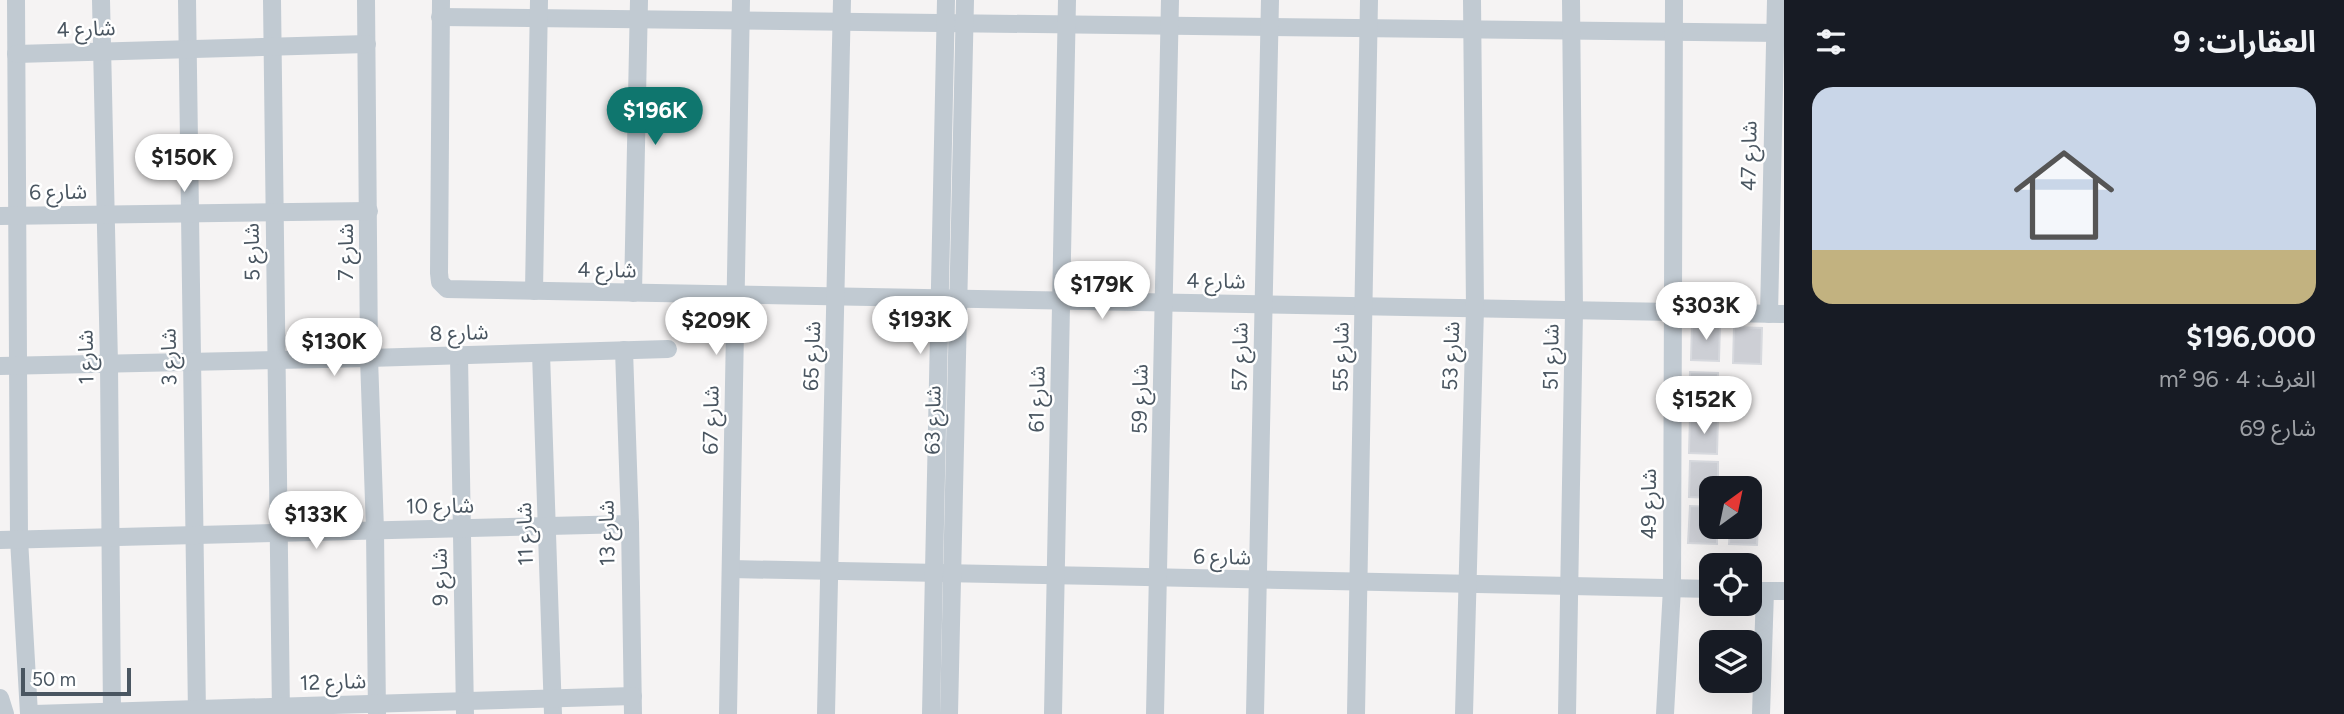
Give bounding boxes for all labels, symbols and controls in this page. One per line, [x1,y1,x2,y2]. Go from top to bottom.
street label: شارع 4 [56,15,116,45]
icon: filters [1812,23,1850,61]
text: العقارات: 9 [2173,23,2316,60]
pin: $196K [606,88,704,147]
text: $196K [623,96,687,124]
street label: شارع 47 [1735,121,1765,191]
icon: home [2001,132,2127,258]
pin: $150K [135,134,233,194]
text: $150K [151,143,217,171]
street label: شارع 6 [29,178,87,208]
street label: شارع 5 [238,223,268,281]
street label: شارع 7 [333,223,361,281]
street label: شارع 4 [577,256,637,286]
pin: $179K [1053,262,1151,321]
street label: شارع 4 [1186,267,1246,297]
text: $179K [1070,270,1134,298]
pin: $303K [1657,282,1755,342]
text: $303K [1672,291,1740,319]
pin: $193K [871,296,969,356]
pin: $209K [667,298,765,357]
text: $193K [888,305,952,333]
text: $209K [681,306,751,334]
pin: $130K [285,318,383,378]
text: $196,000 [2186,318,2316,355]
street label: شارع 8 [429,319,489,349]
street label: شارع 65 [798,321,828,392]
street label: شارع 53 [1437,321,1467,391]
street label: شارع 57 [1226,322,1256,392]
street label: شارع 55 [1327,322,1357,392]
street label: شارع 51 [1537,323,1567,391]
text: $130K [301,327,367,355]
street label: شارع 3 [155,328,185,386]
street label: شارع 1 [73,329,101,385]
street label: شارع 59 [1126,364,1156,434]
street label: شارع 61 [1023,365,1053,433]
text: الغرف: 4 · 96 m² [2159,365,2316,393]
pin: $152K [1655,376,1753,436]
street label: شارع 67 [697,385,727,455]
street label: شارع 63 [919,385,949,455]
text: $152K [1672,385,1736,413]
text: شارع 69 [2239,414,2316,442]
street label: شارع 49 [1636,468,1664,540]
north arrow [1699,476,1762,539]
map controls [1699,476,1762,693]
pin: $133K [267,491,365,551]
street label: شارع 10 [406,492,474,522]
text: $133K [284,500,348,528]
street label: شارع 13 [593,500,623,566]
street label: شارع 11 [511,502,541,566]
street label: شارع 6 [1193,543,1251,573]
street label: شارع 9 [426,548,456,606]
button: locate [1699,553,1762,616]
button: layers [1699,630,1762,693]
scale bar [21,665,131,697]
text: 50 m [32,668,76,691]
street label: شارع 12 [299,668,367,698]

